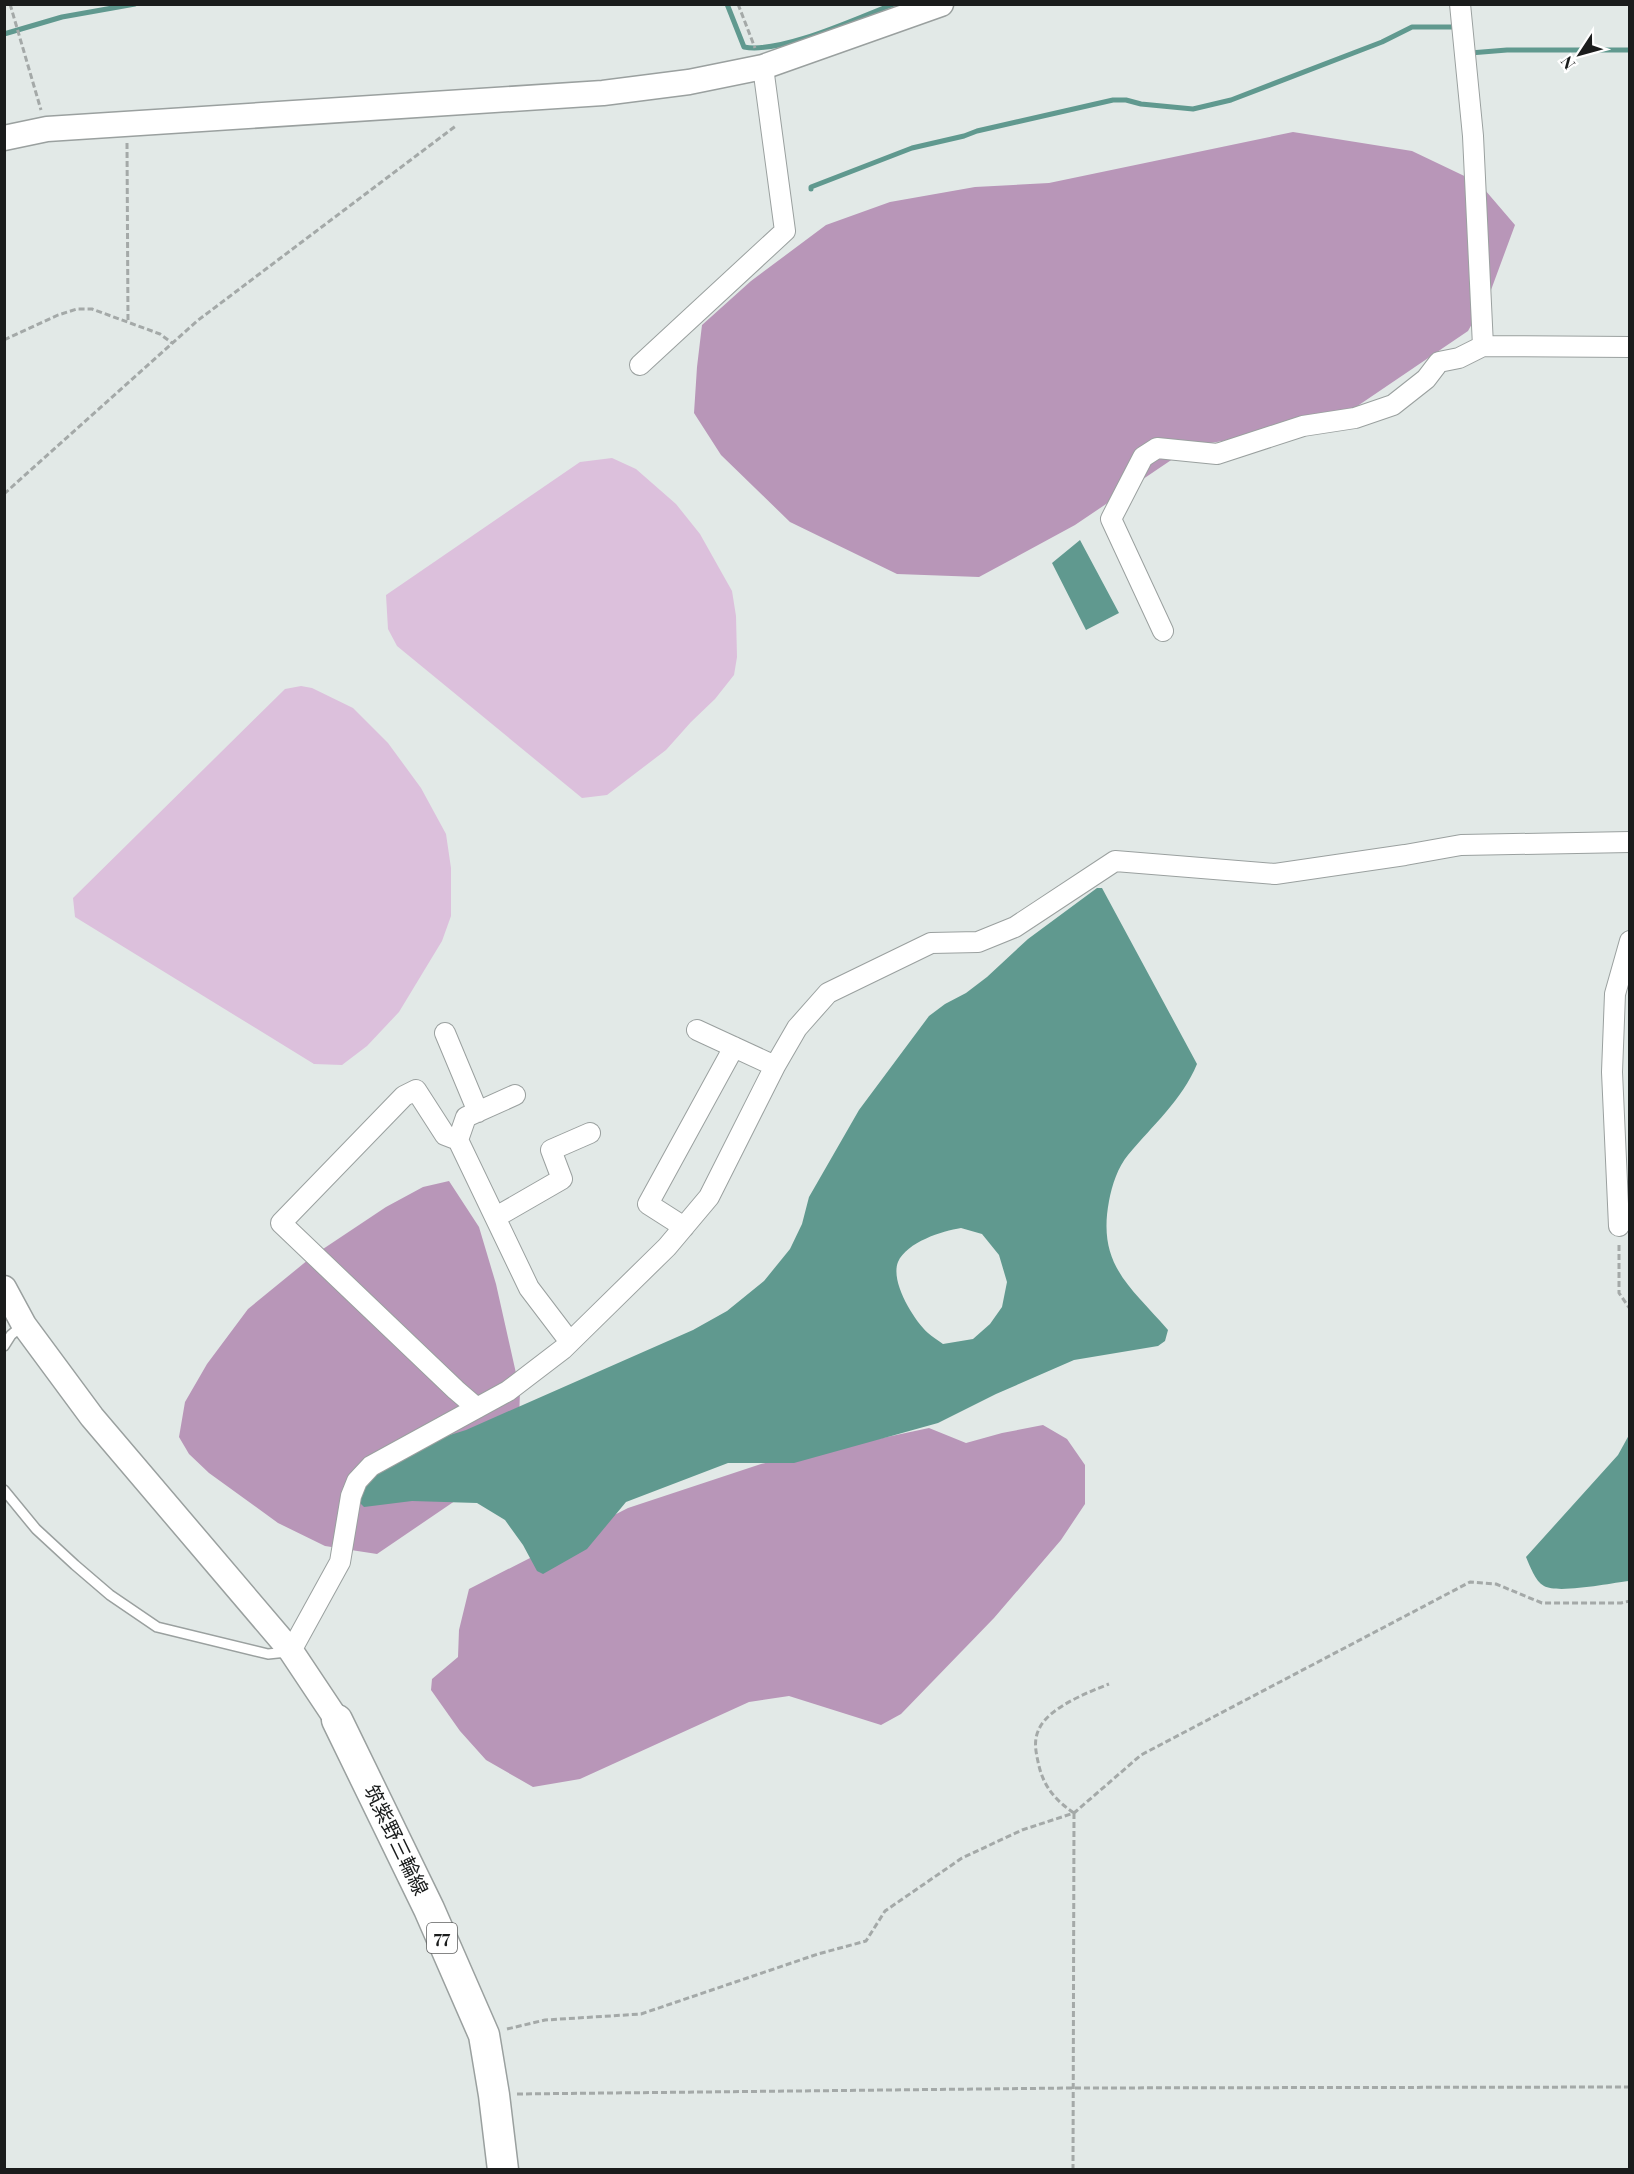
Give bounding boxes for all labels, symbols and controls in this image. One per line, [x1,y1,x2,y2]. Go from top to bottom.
north arrow [1550,24,1610,84]
text: N [1555,52,1579,74]
street label: 筑紫野三輪線 [359,1779,436,1899]
road number: 77 [427,1923,457,1953]

